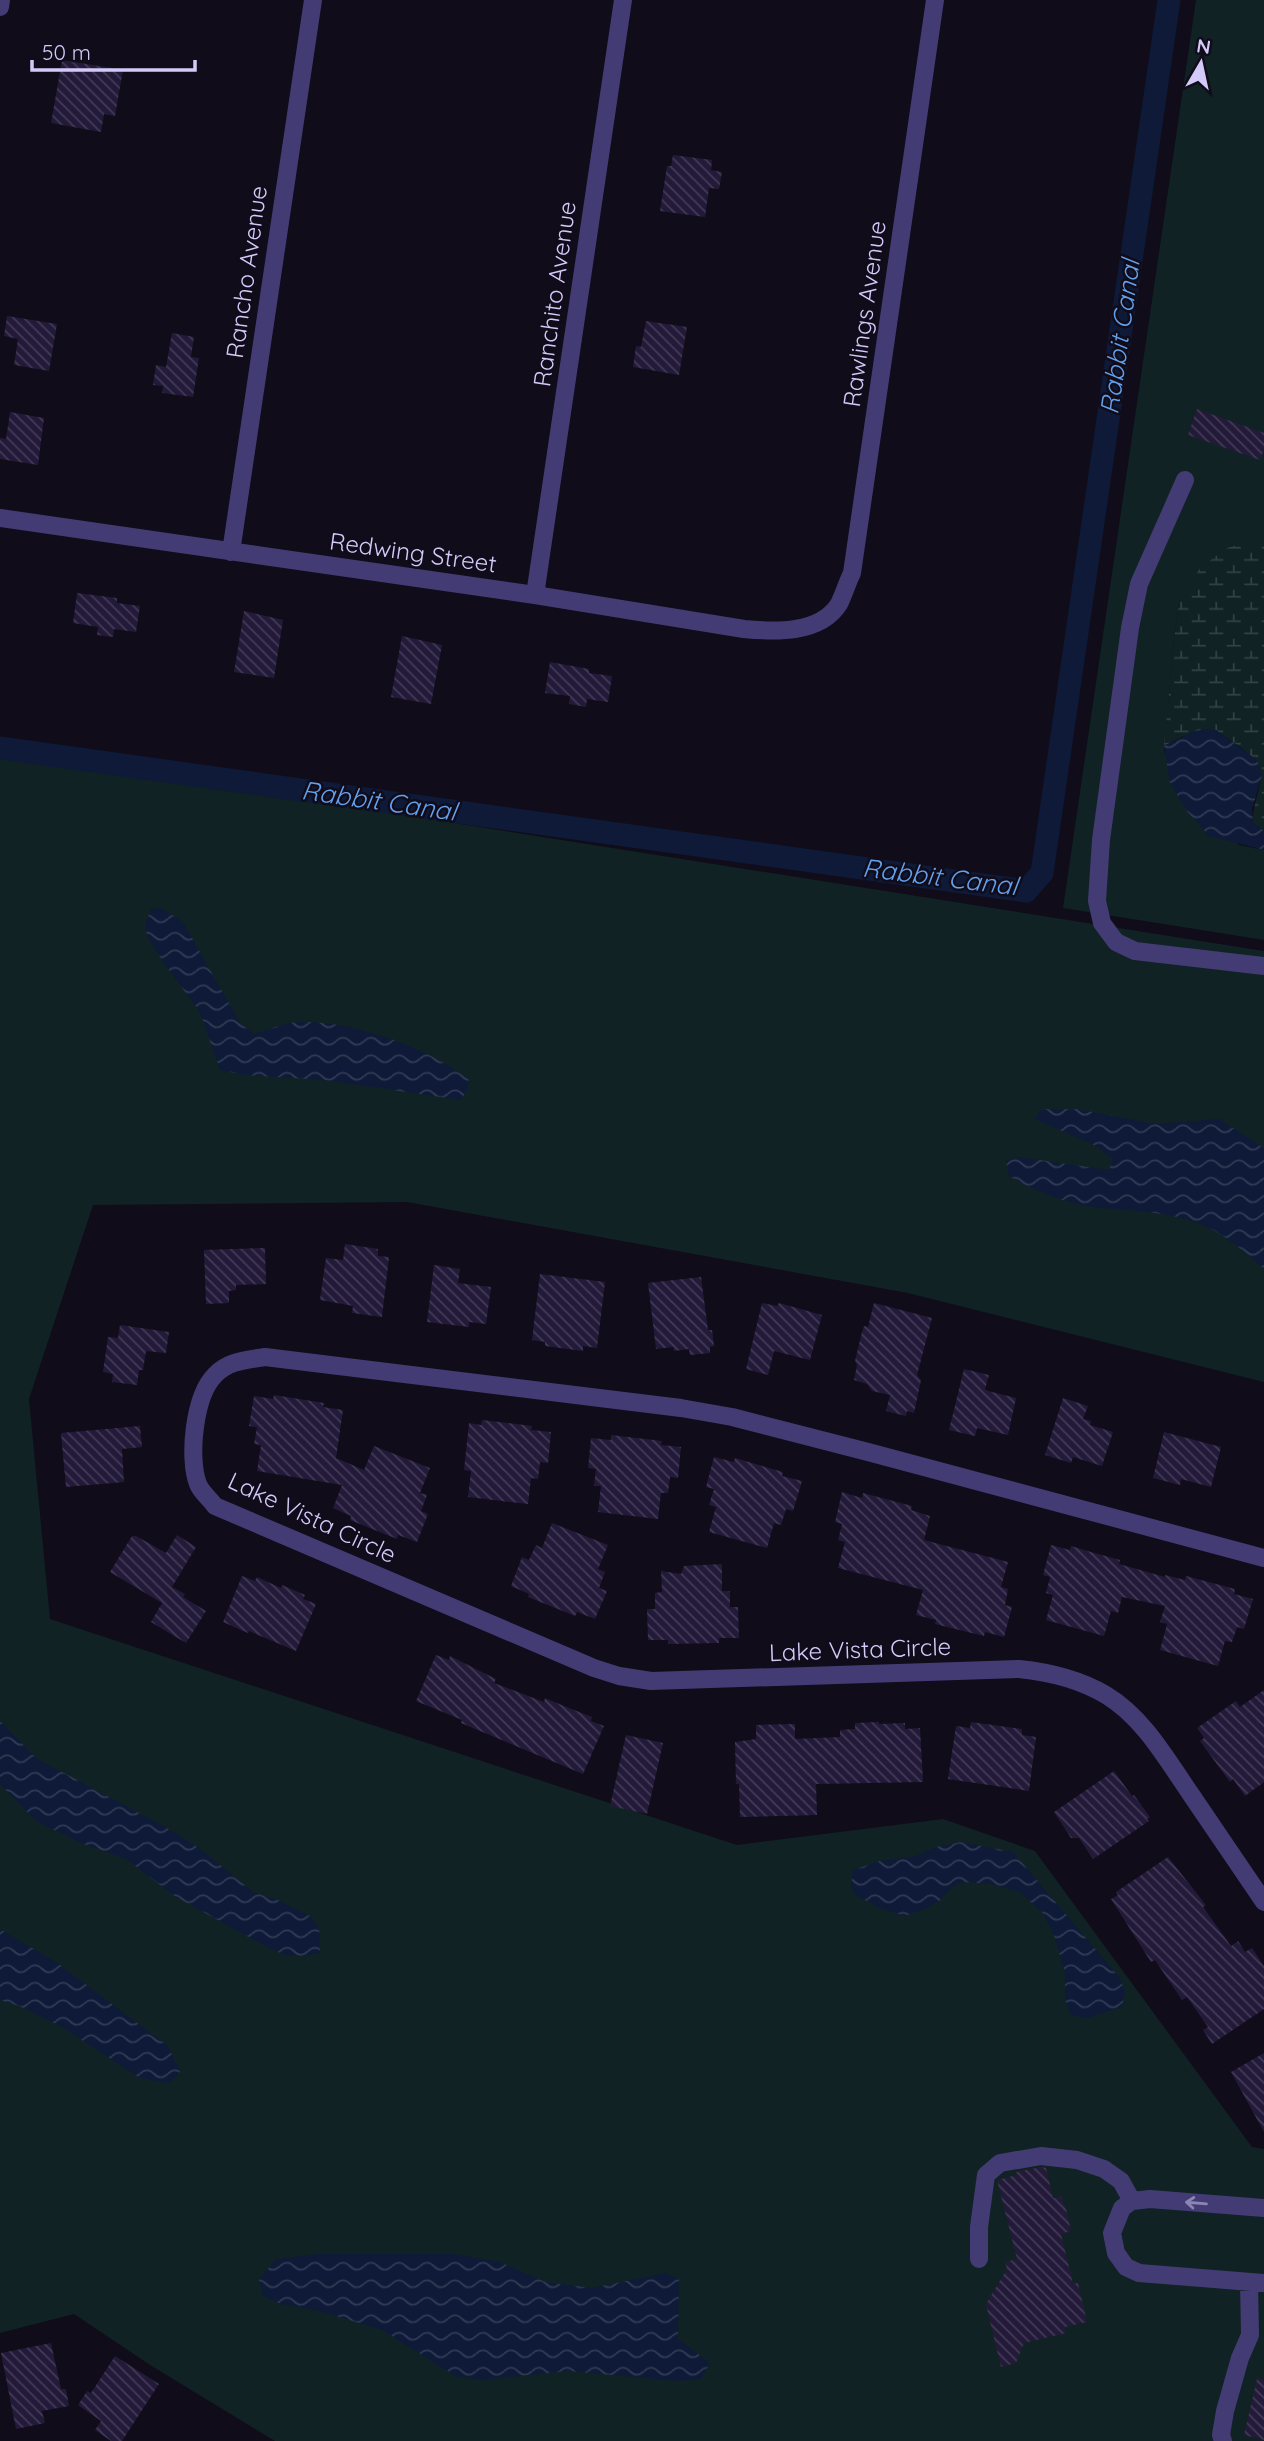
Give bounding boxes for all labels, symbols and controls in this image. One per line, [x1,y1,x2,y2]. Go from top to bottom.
scale bar [32,28,194,72]
north arrow [1166,28,1236,98]
text: N [1195,33,1212,59]
text: 50 m [42,39,91,65]
street label: Rancho Avenue [219,184,273,360]
street label: Ranchito Avenue [526,199,582,389]
street label: Rawlings Avenue [836,219,892,409]
water label: Rabbit Canal [1092,255,1147,416]
street label: Redwing Street [328,525,499,579]
water label: Rabbit Canal [300,773,461,828]
water label: Rabbit Canal [861,851,1022,903]
street label: Lake Vista Circle [224,1465,401,1569]
street label: Lake Vista Circle [768,1631,951,1667]
one-way arrow [1185,2196,1208,2209]

